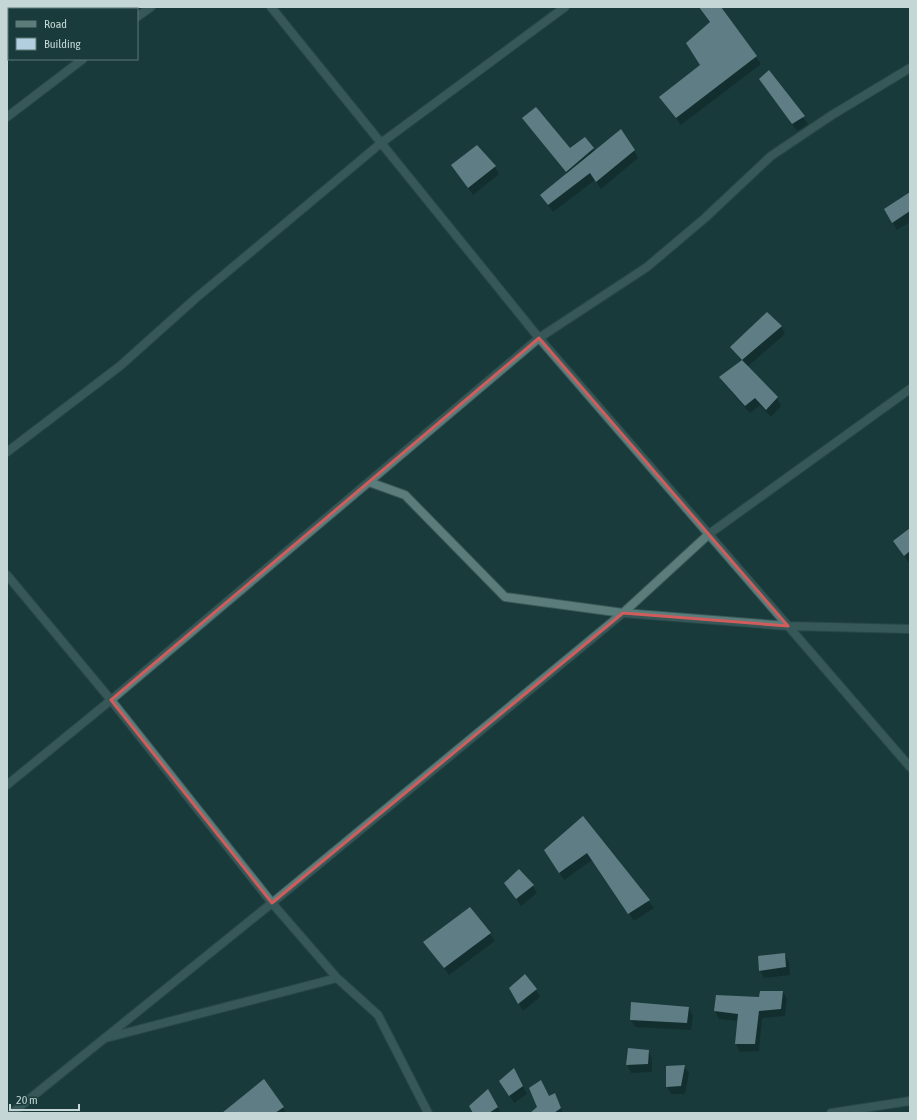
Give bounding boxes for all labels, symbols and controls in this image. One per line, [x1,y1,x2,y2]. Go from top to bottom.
legend [8,8,138,60]
text: Road [44,17,67,31]
text: Building [44,37,82,51]
scale bar [10,1086,79,1112]
text: 20 m [16,1093,38,1107]

